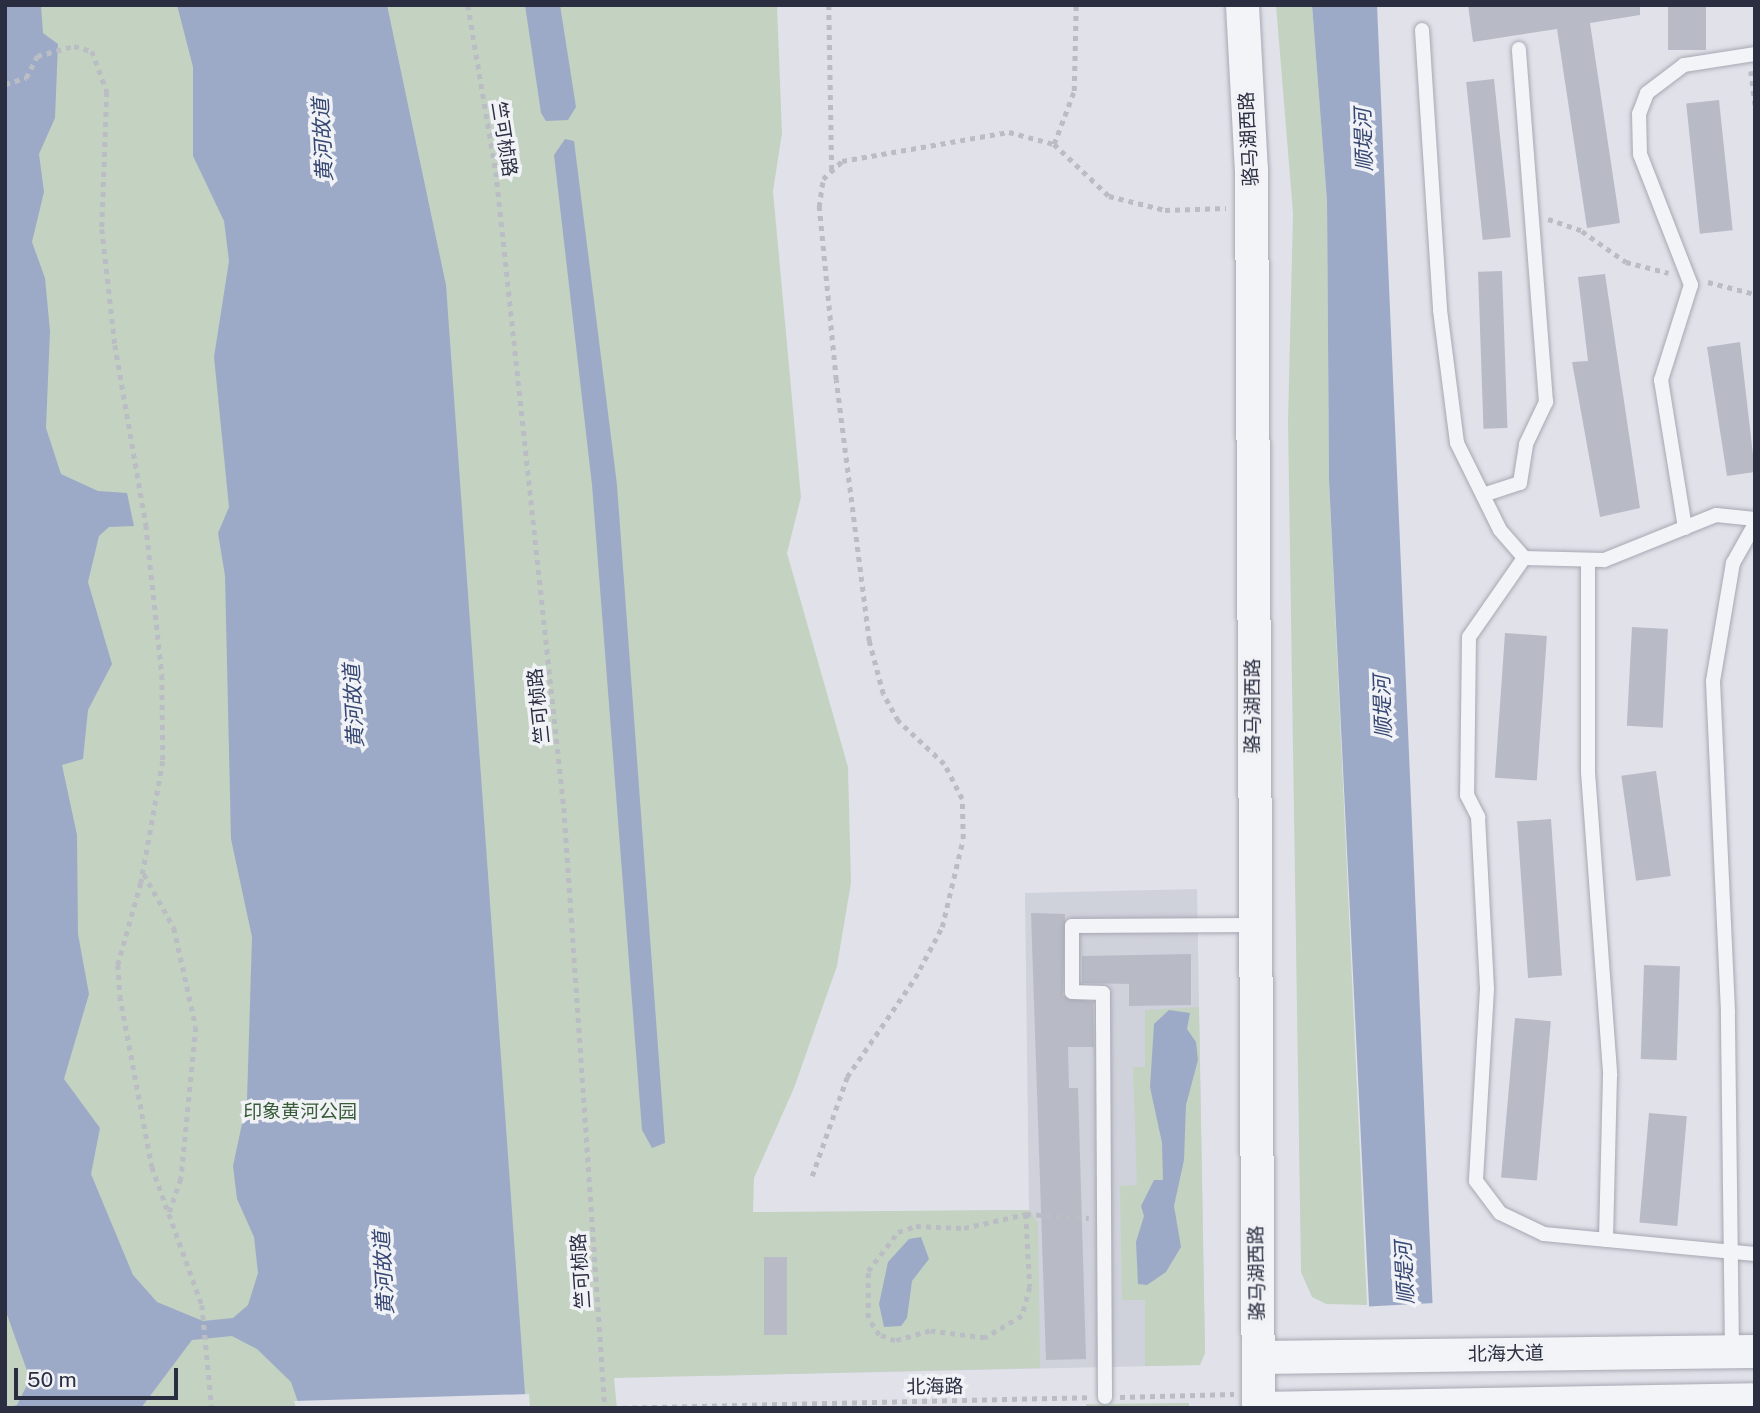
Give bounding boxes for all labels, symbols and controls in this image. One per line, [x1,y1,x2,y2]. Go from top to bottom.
street label: 骆马湖西路 [1235,91,1263,187]
water label: 黄河故道 [308,97,338,183]
street label: 竺可桢路 [487,100,521,178]
water label: 顺堤河 [1350,108,1378,172]
street label: 骆马湖西路 [1242,659,1264,753]
water label: 黄河故道 [339,663,369,749]
street label: 竺可桢路 [524,667,554,745]
water label: 顺堤河 [1369,675,1397,739]
park label: 印象黄河公园 [243,1101,357,1123]
street label: 骆马湖西路 [1245,1225,1269,1321]
water label: 黄河故道 [369,1230,399,1316]
street label: 竺可桢路 [567,1232,595,1310]
water label: 顺堤河 [1391,1241,1419,1305]
street label: 北海大道 [1468,1342,1544,1366]
scale bar [18,1354,182,1398]
text: 50 m [27,1367,77,1392]
street label: 北海路 [906,1375,964,1399]

